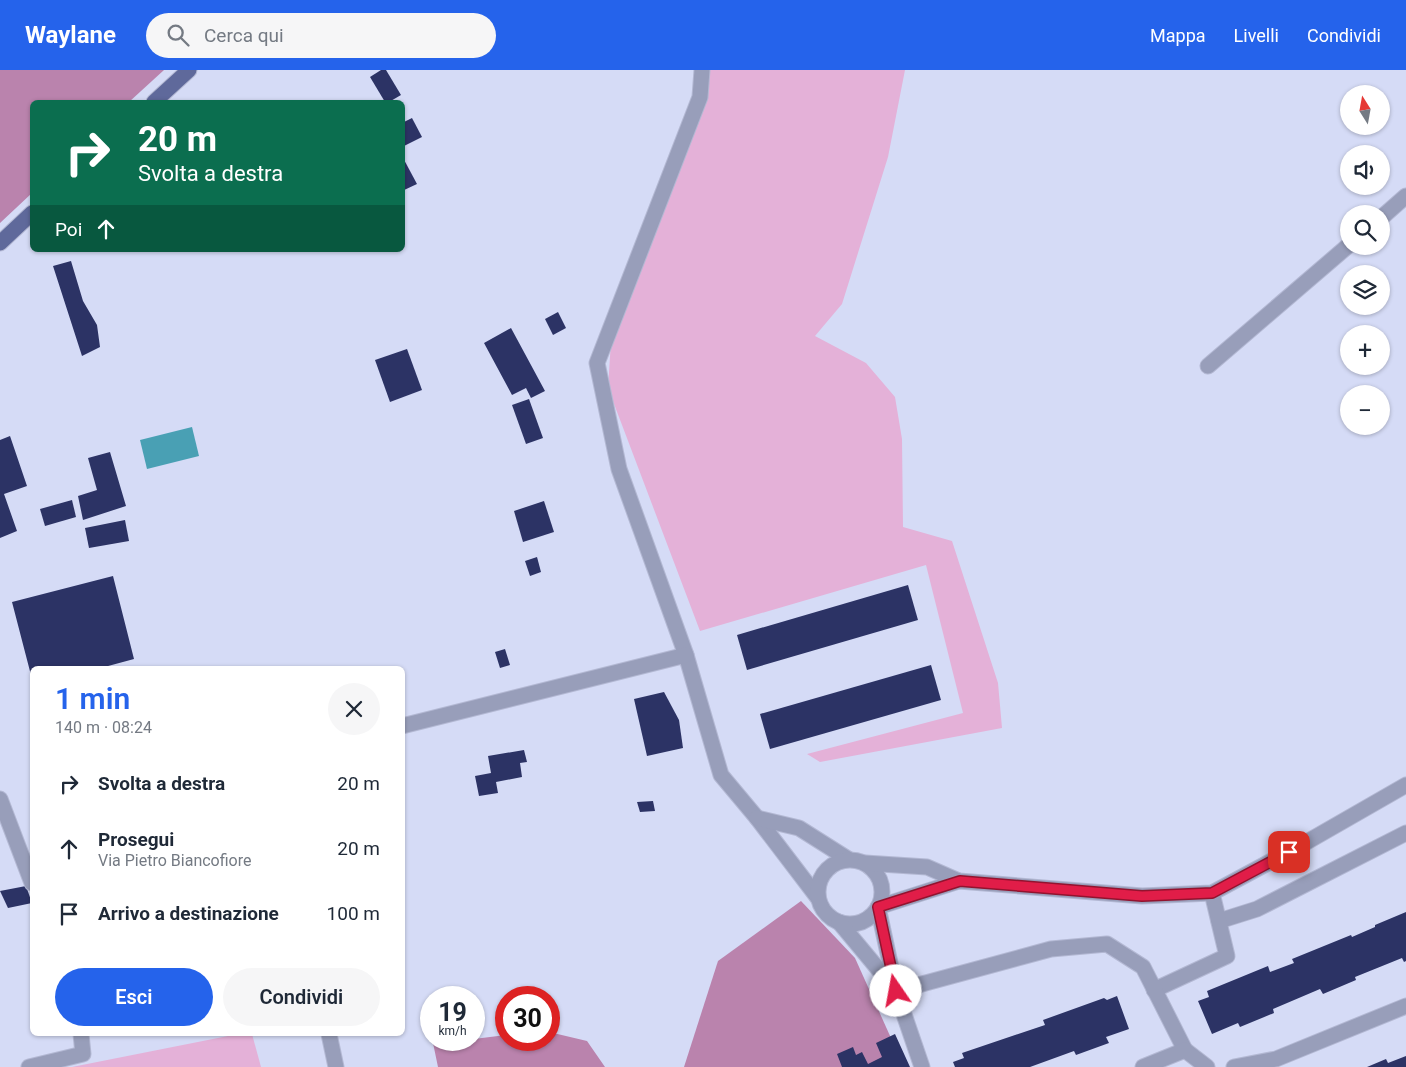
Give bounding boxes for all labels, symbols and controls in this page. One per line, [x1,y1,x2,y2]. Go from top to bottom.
search box [146,13,496,58]
text: Waylane [25,21,116,49]
icon: search [164,21,192,49]
text: Cerca qui [204,24,284,47]
text: Mappa [1150,25,1206,46]
text: Livelli [1234,25,1279,46]
text: Condividi [1307,25,1381,46]
north arrow [1340,85,1390,135]
map controls [1340,85,1390,435]
text: 20 m [138,119,217,160]
icon: right [55,120,120,185]
button: sound [1340,145,1390,195]
text: Svolta a destra [138,161,283,186]
button: search [1340,205,1390,255]
icon: ahead [92,215,120,243]
text: Poi [55,218,82,241]
button: layers [1340,265,1390,315]
button: + [1340,325,1390,375]
button: − [1340,385,1390,435]
text: 1 min [55,681,130,716]
button: close [328,683,380,735]
text: 140 m · 08:24 [55,718,152,737]
icon: right [55,770,83,798]
text: Svolta a destra [98,772,225,795]
text: 20 m [337,772,380,795]
text: Prosegui [98,828,174,851]
pin [1268,831,1310,873]
icon: ahead [55,835,83,863]
text: 20 m [337,837,380,860]
icon: arrive [1275,838,1303,866]
text: Via Pietro Biancofiore [98,851,251,870]
icon: arrive [55,900,83,928]
text: Arrivo a destinazione [98,902,279,925]
text: 100 m [327,902,380,925]
position arrow [869,964,921,1016]
button: Esci [55,968,213,1026]
button: Condividi [223,968,380,1026]
speed limit sign: 30 [495,986,560,1051]
text: 19 [438,998,467,1027]
text: km/h [438,1024,467,1038]

